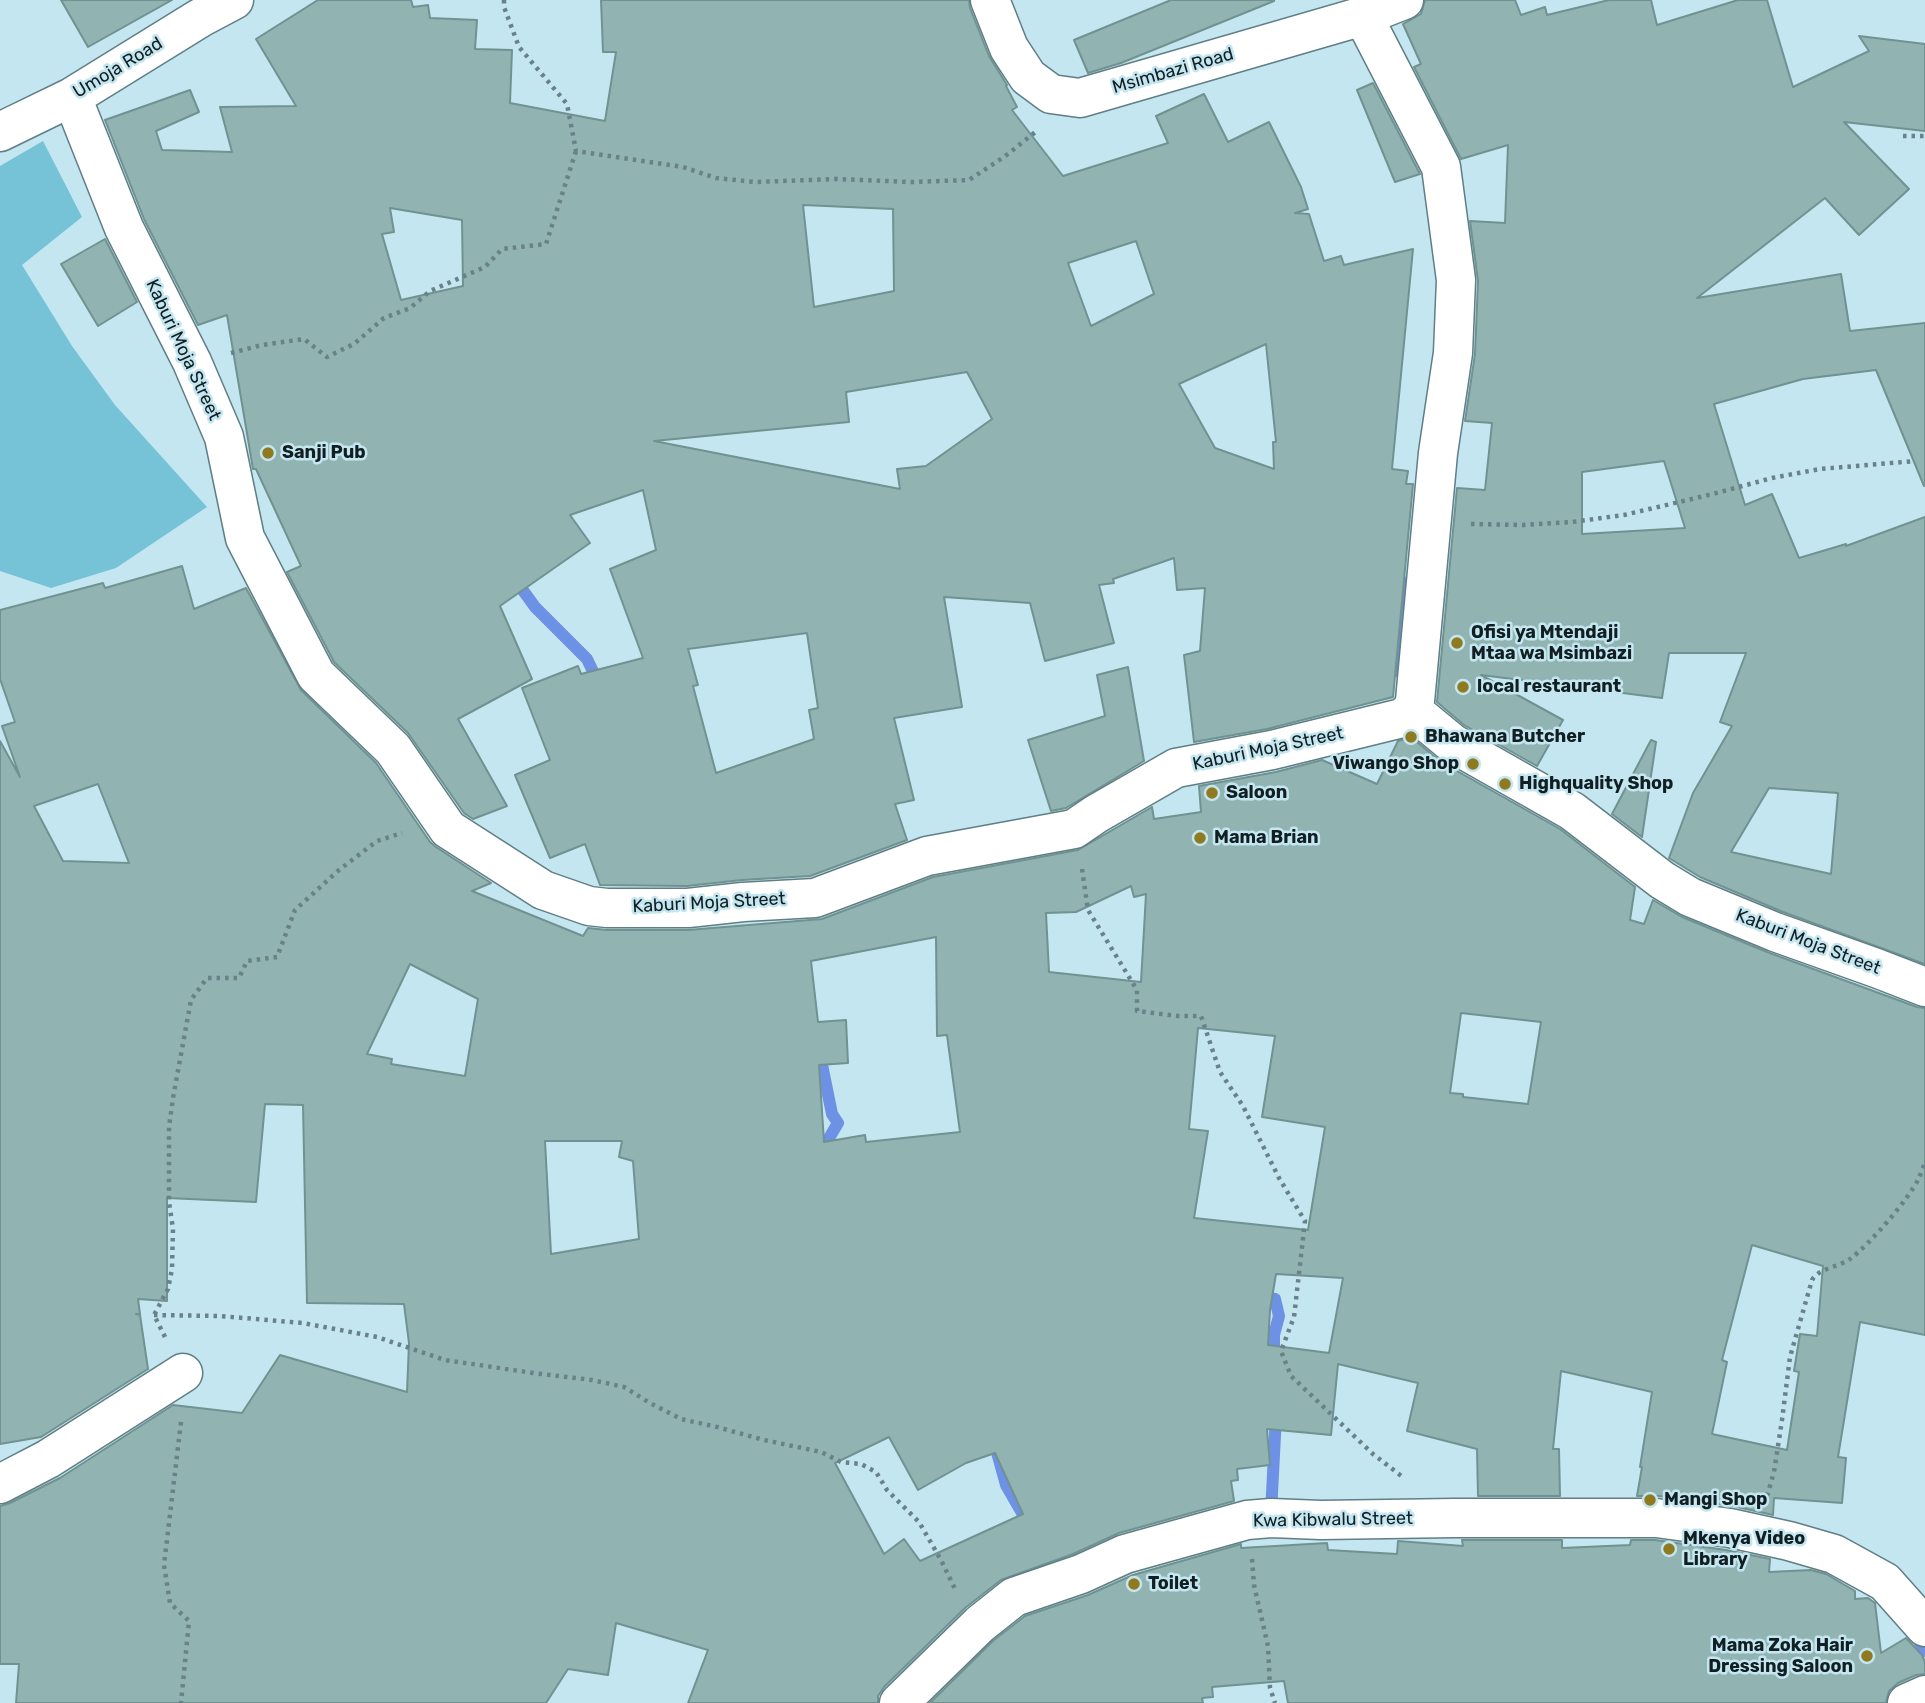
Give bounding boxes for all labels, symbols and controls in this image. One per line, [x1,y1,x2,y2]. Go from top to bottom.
street label: Umoja Road [69,33,167,103]
street label: Msimbazi Road [1110,43,1236,99]
street label: Kaburi Moja Street [141,276,225,424]
place label: Sanji Pub [282,442,366,464]
marker: Sanji Pub [260,445,276,461]
place label: Ofisi ya Mtendaji Mtaa wa Msimbazi [1471,622,1632,664]
marker: Ofisi ya Mtendaji Mtaa wa Msimbazi [1449,635,1465,651]
place label: local restaurant [1477,676,1621,698]
marker: local restaurant [1455,679,1471,695]
street label: Kaburi Moja Street [1191,722,1345,776]
place label: Bhawana Butcher [1425,726,1585,748]
marker: Bhawana Butcher [1403,729,1419,745]
place label: Viwango Shop [1332,753,1459,775]
marker: Viwango Shop [1465,756,1481,772]
place label: Highquality Shop [1519,773,1673,795]
marker: Highquality Shop [1497,776,1513,792]
place label: Saloon [1226,782,1287,804]
marker: Saloon [1204,785,1220,801]
place label: Mama Brian [1214,827,1319,849]
marker: Mama Brian [1192,830,1208,846]
street label: Kaburi Moja Street [632,888,786,918]
street label: Kaburi Moja Street [1733,904,1883,980]
place label: Mangi Shop [1664,1489,1767,1511]
marker: Mangi Shop [1642,1492,1658,1508]
street label: Kwa Kibwalu Street [1253,1508,1413,1532]
place label: Mkenya Video Library [1683,1528,1805,1570]
marker: Mkenya Video Library [1661,1541,1677,1557]
place label: Toilet [1148,1573,1198,1595]
marker: Toilet [1126,1576,1142,1592]
place label: Mama Zoka Hair Dressing Saloon [1708,1635,1853,1678]
marker: Mama Zoka Hair Dressing Saloon [1859,1648,1875,1664]

